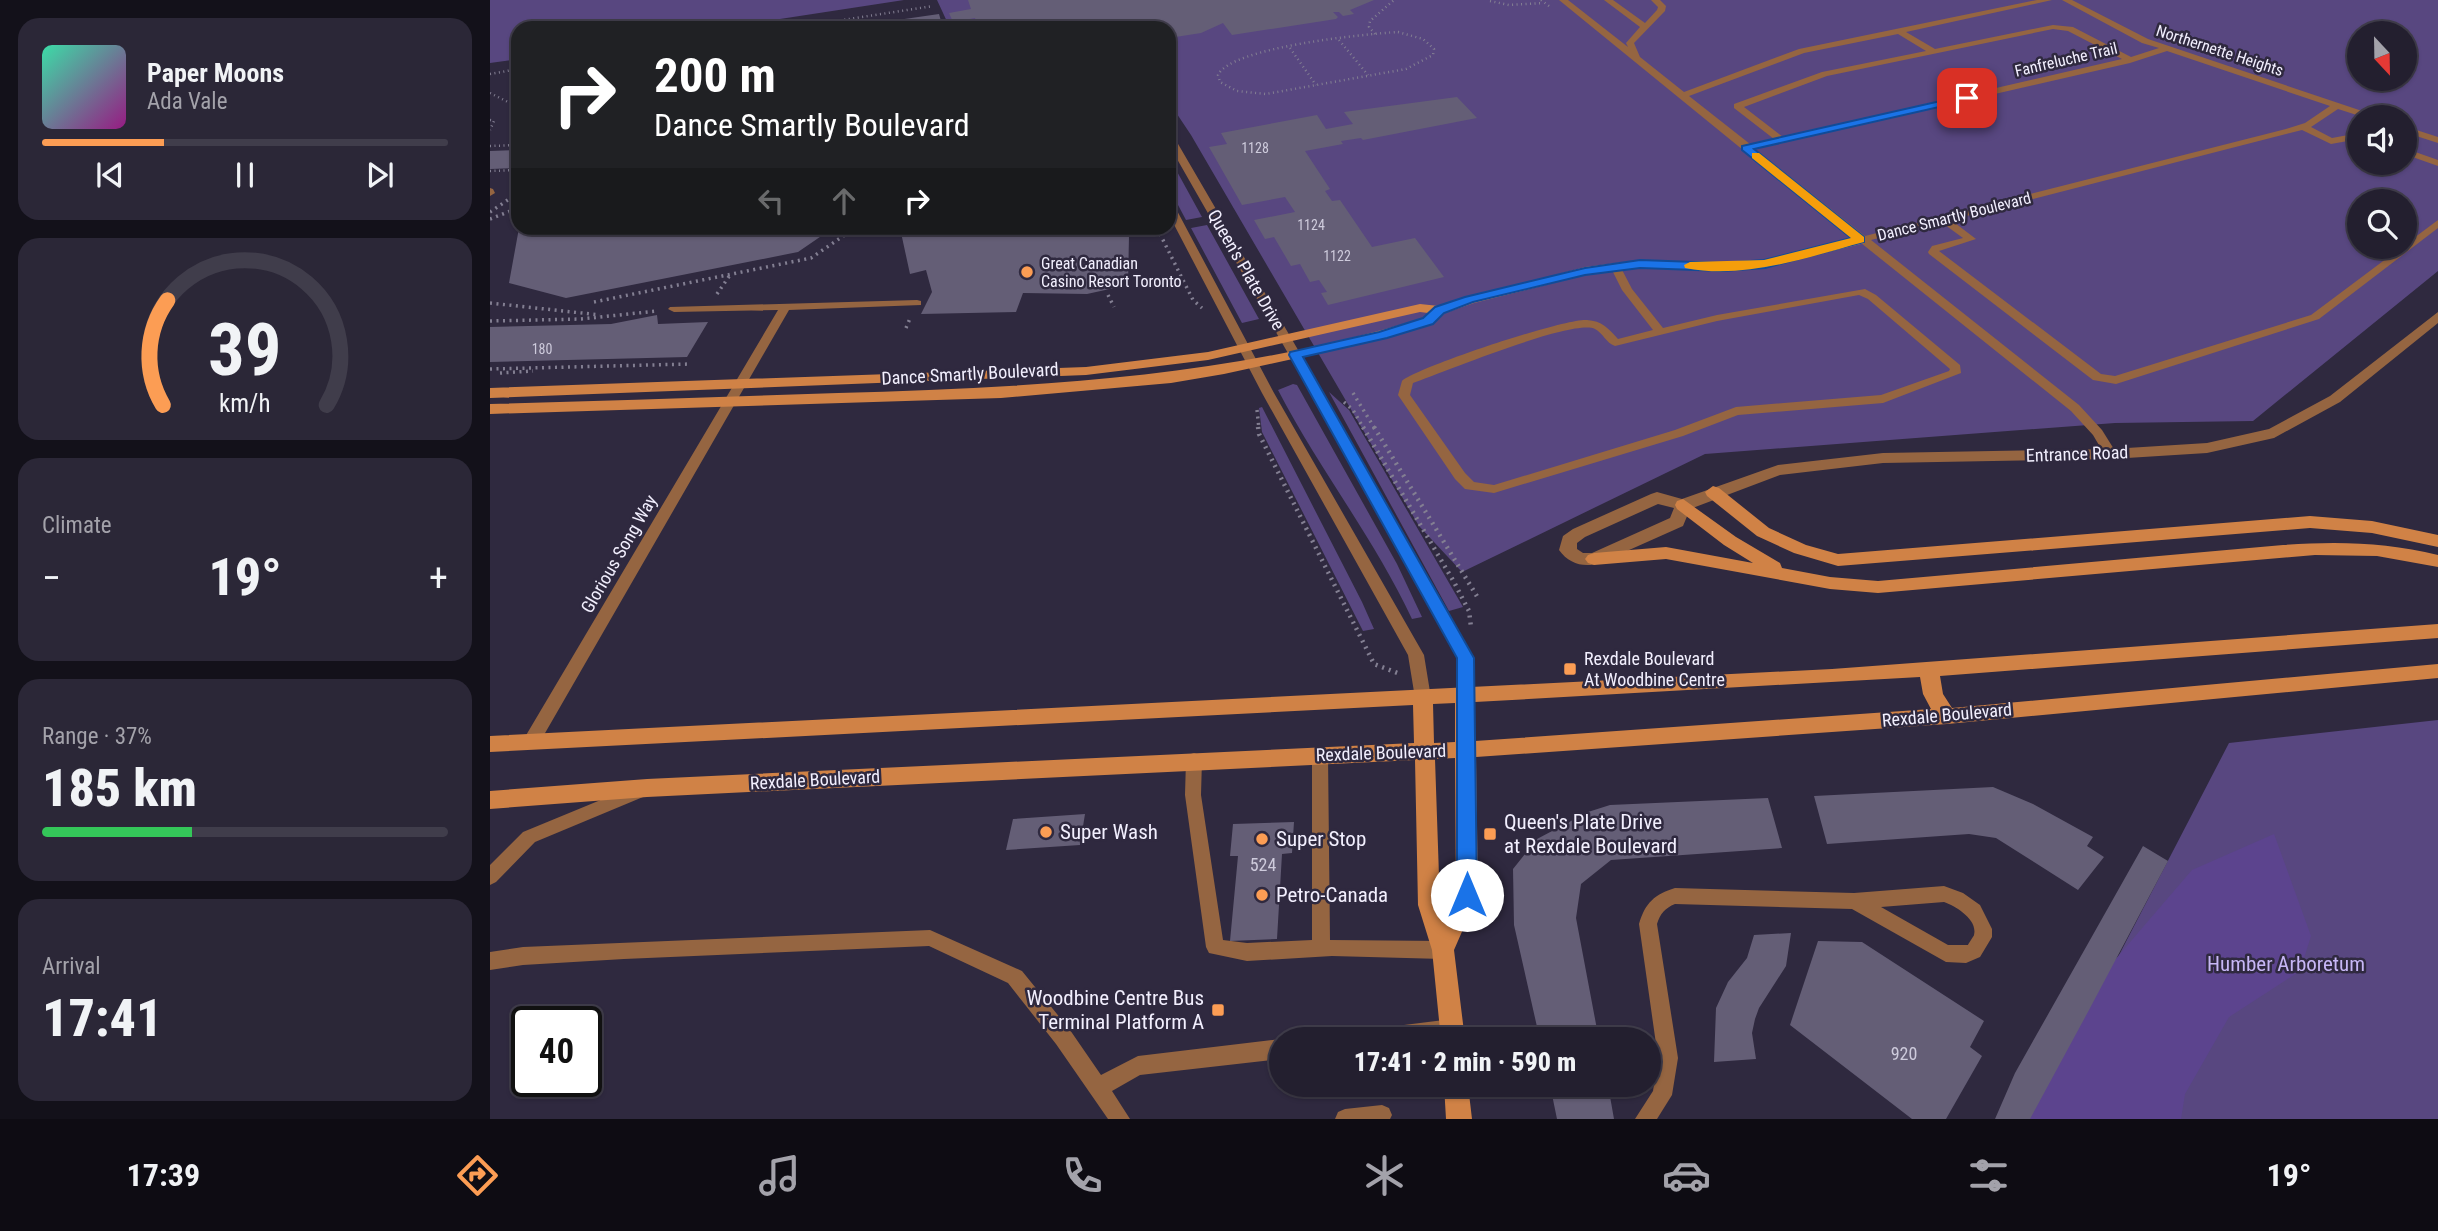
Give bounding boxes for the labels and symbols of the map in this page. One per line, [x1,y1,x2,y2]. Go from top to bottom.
street label: Northernette Heights [2154,21,2286,80]
north arrow [2347,21,2417,91]
street label: Fanfreluche Trail [2013,38,2119,81]
pin [1937,68,1997,128]
house number: 1128 [1241,140,1269,156]
street label: Dance Smartly Boulevard [1875,188,2033,245]
street label: Queen's Plate Drive [1203,206,1289,334]
house number: 1124 [1297,217,1325,233]
house number: 1122 [1323,248,1351,264]
place label: Great Canadian Casino Resort Toronto [1041,254,1182,291]
marker: Great Canadian Casino Resort Toronto [1019,264,1035,280]
house number: 180 [532,341,552,357]
street label: Dance Smartly Boulevard [881,358,1059,389]
street label: Entrance Road [2025,441,2129,466]
street label: Glorious Song Way [576,490,661,617]
place label: Rexdale Boulevard At Woodbine Centre [1584,648,1725,690]
marker: Rexdale Boulevard At Woodbine Centre [1562,661,1578,677]
street label: Rexdale Boulevard [1881,698,2013,731]
street label: Rexdale Boulevard [1315,740,1447,765]
street label: Rexdale Boulevard [749,766,881,793]
place label: Queen's Plate Drive at Rexdale Boulevard [1504,810,1677,858]
place label: Super Wash [1060,820,1158,844]
marker: Super Wash [1038,824,1054,840]
marker: Queen's Plate Drive at Rexdale Boulevard [1482,826,1498,842]
place label: Super Stop [1276,827,1366,851]
marker: Super Stop [1254,831,1270,847]
house number: 524 [1250,854,1276,875]
position arrow [1430,858,1504,932]
place label: Petro-Canada [1276,883,1388,907]
marker: Petro-Canada [1254,887,1270,903]
park label: Humber Arboretum [2207,952,2365,976]
place label: Woodbine Centre Bus Terminal Platform A [1027,986,1204,1034]
marker: Woodbine Centre Bus Terminal Platform A [1210,1002,1226,1018]
speed limit sign: 40 [511,1006,602,1097]
house number: 920 [1891,1043,1917,1064]

